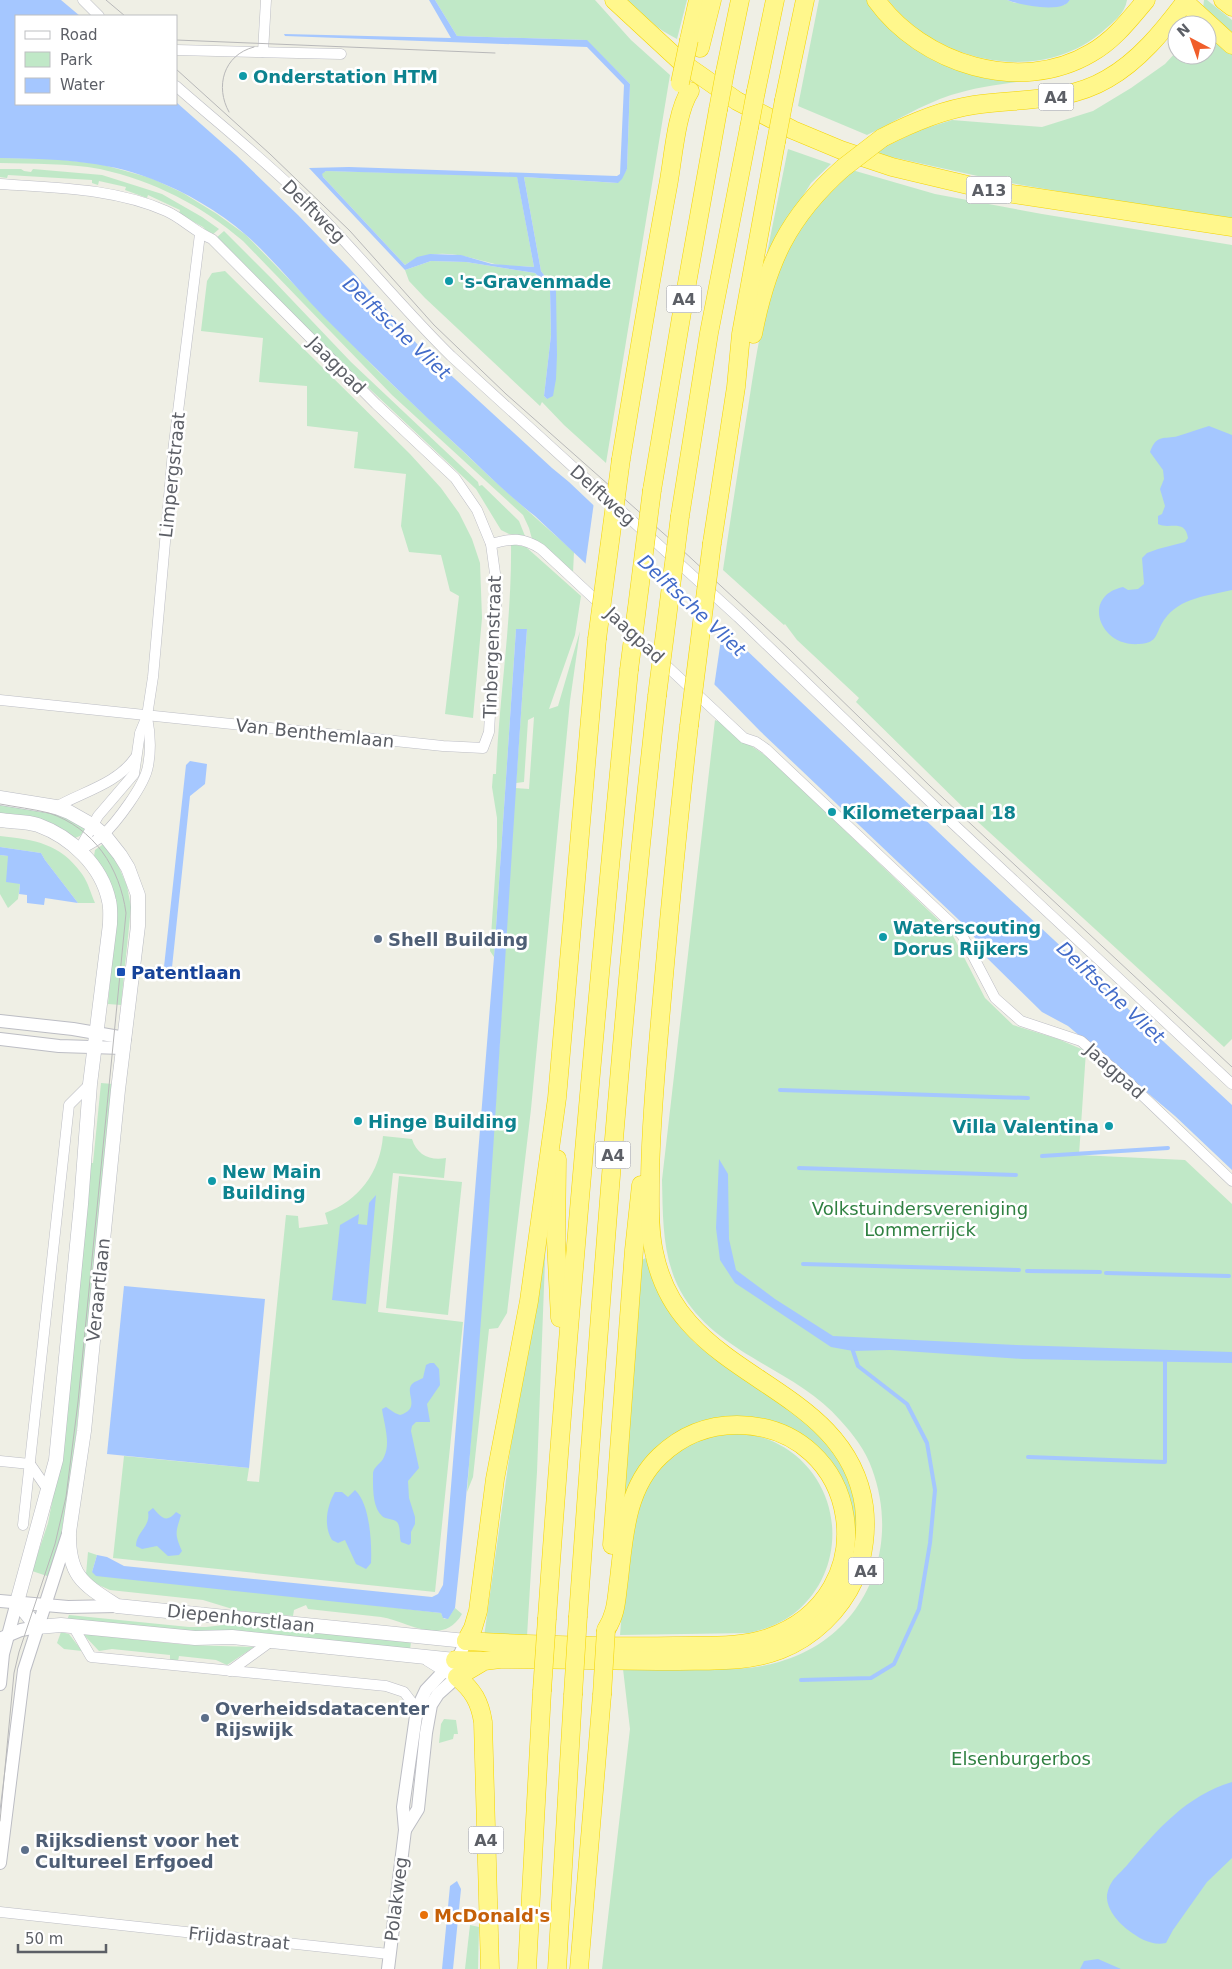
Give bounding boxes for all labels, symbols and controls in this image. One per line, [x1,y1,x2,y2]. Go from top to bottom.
legend [15,15,178,105]
north arrow [1167,15,1217,65]
text: N [1174,20,1193,40]
text: Road [60,26,98,44]
text: Park [60,51,93,69]
place label: Onderstation HTM [253,66,438,87]
marker: Onderstation HTM [237,70,249,82]
text: Water [60,76,105,94]
road number: A4 [1038,84,1074,110]
street label: Delftweg [278,175,350,247]
road number: A13 [966,176,1012,204]
place label: 's-Gravenmade [459,271,611,292]
water label: Delftsche Vliet [339,273,456,384]
marker: 's-Gravenmade [443,275,455,287]
road number: A4 [666,286,702,312]
street label: Jaagpad [303,331,370,398]
street label: Limpergstraat [155,411,189,539]
street label: Delftweg [566,460,640,530]
water label: Delftsche Vliet [634,550,751,661]
street label: Tinbergenstraat [479,575,505,720]
street label: Jaagpad [601,602,669,667]
street label: Van Benthemlaan [235,714,395,752]
place label: Kilometerpaal 18 [842,802,1016,823]
marker: Kilometerpaal 18 [826,806,838,818]
place label: Waterscouting Dorus Rijkers [893,917,1041,959]
place label: Shell Building [388,929,528,950]
marker: Waterscouting Dorus Rijkers [877,931,889,943]
marker: Shell Building [372,933,384,945]
water label: Delftsche Vliet [1053,937,1170,1048]
place label: Patentlaan [131,962,241,983]
marker: Patentlaan [115,966,127,978]
street label: Jaagpad [1080,1038,1149,1103]
place label: Hinge Building [368,1111,517,1132]
marker: Hinge Building [352,1115,364,1127]
place label: Villa Valentina [952,1116,1099,1137]
marker: Villa Valentina [1103,1120,1115,1132]
road number: A4 [596,1142,630,1168]
place label: New Main Building [222,1161,321,1203]
marker: New Main Building [206,1175,218,1187]
park label: Volkstuindersvereniging Lommerrijck [812,1198,1028,1240]
street label: Veraartlaan [82,1237,114,1343]
road number: A4 [848,1558,884,1584]
street label: Diepenhorstlaan [166,1600,316,1636]
place label: Overheidsdatacenter Rijswijk [215,1698,429,1740]
marker: Overheidsdatacenter Rijswijk [199,1712,211,1724]
park label: Elsenburgerbos [951,1748,1091,1769]
road number: A4 [468,1826,504,1854]
place label: Rijksdienst voor het Cultureel Erfgoed [35,1830,239,1872]
marker: Rijksdienst voor het Cultureel Erfgoed [19,1844,31,1856]
street label: Polakweg [380,1856,412,1942]
place label: McDonald's [434,1905,550,1926]
marker: McDonald's [418,1909,430,1921]
scale bar [18,1922,105,1954]
street label: Frijdastraat [187,1922,291,1954]
text: 50 m [25,1930,63,1948]

